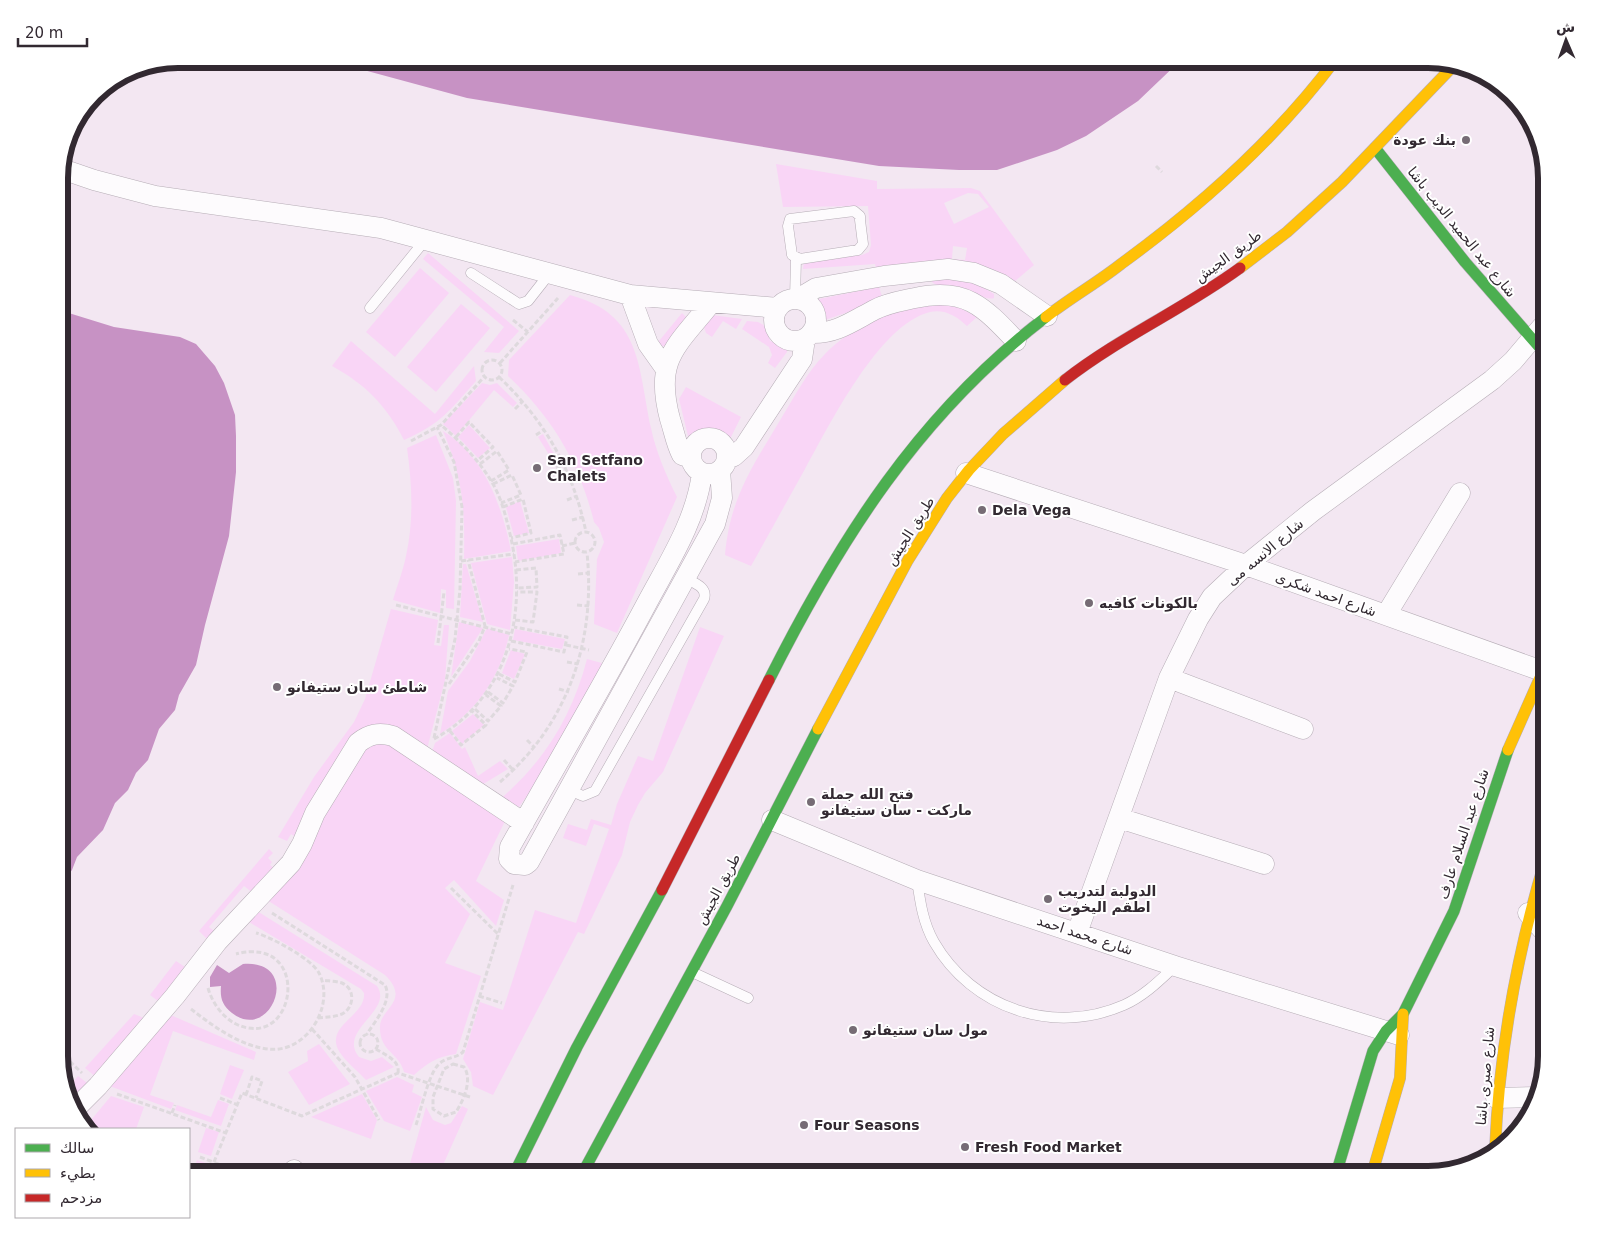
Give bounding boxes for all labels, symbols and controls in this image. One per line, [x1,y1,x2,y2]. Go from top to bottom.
scale bar [18,15,86,47]
north arrow [1541,15,1591,65]
text: ش [1556,19,1575,35]
text: 20 m [25,24,63,42]
place label: بنك عودة [1393,132,1456,149]
marker: بنك عودة [1460,134,1472,146]
street label: شارع عبد الحميد الديب باشا [1404,164,1520,301]
street label: طريق الجيش [1192,227,1265,286]
place label: San Setfano Chalets [547,452,643,484]
marker: San Setfano Chalets [531,462,543,474]
street label: طريق الجيش [883,494,938,569]
place label: Dela Vega [992,502,1071,518]
marker: Dela Vega [976,504,988,516]
street label: شارع الانسه مى [1223,515,1307,589]
street label: شارع احمد شكرى [1273,568,1379,621]
place label: بالكونات كافيه [1099,595,1198,612]
marker: بالكونات كافيه [1083,597,1095,609]
place label: شاطئ سان ستيفانو [286,679,427,696]
marker: شاطئ سان ستيفانو [271,681,283,693]
street label: شارع عبد السلام عارف [1434,767,1493,901]
place label: فتح الله جملة ماركت - سان ستيفانو [820,786,972,819]
marker: فتح الله جملة ماركت - سان ستيفانو [805,796,817,808]
street label: طريق الجيش [693,851,744,928]
place label: الدولبة لتدريب اطقم اليخوت [1058,883,1156,916]
marker: الدولبة لتدريب اطقم اليخوت [1042,893,1054,905]
street label: شارع محمد احمد [1035,912,1135,959]
place label: مول سان ستيفانو [862,1022,988,1039]
marker: مول سان ستيفانو [847,1024,859,1036]
street label: شارع صبرى باشا [1473,1026,1498,1126]
place label: Four Seasons [814,1117,920,1133]
marker: Four Seasons [798,1119,810,1131]
legend [15,1128,190,1218]
text: سالك [60,1139,94,1157]
place label: Fresh Food Market [975,1139,1122,1155]
marker: Fresh Food Market [959,1141,971,1153]
text: بطيء [60,1164,96,1183]
text: مزدحم [60,1189,102,1207]

